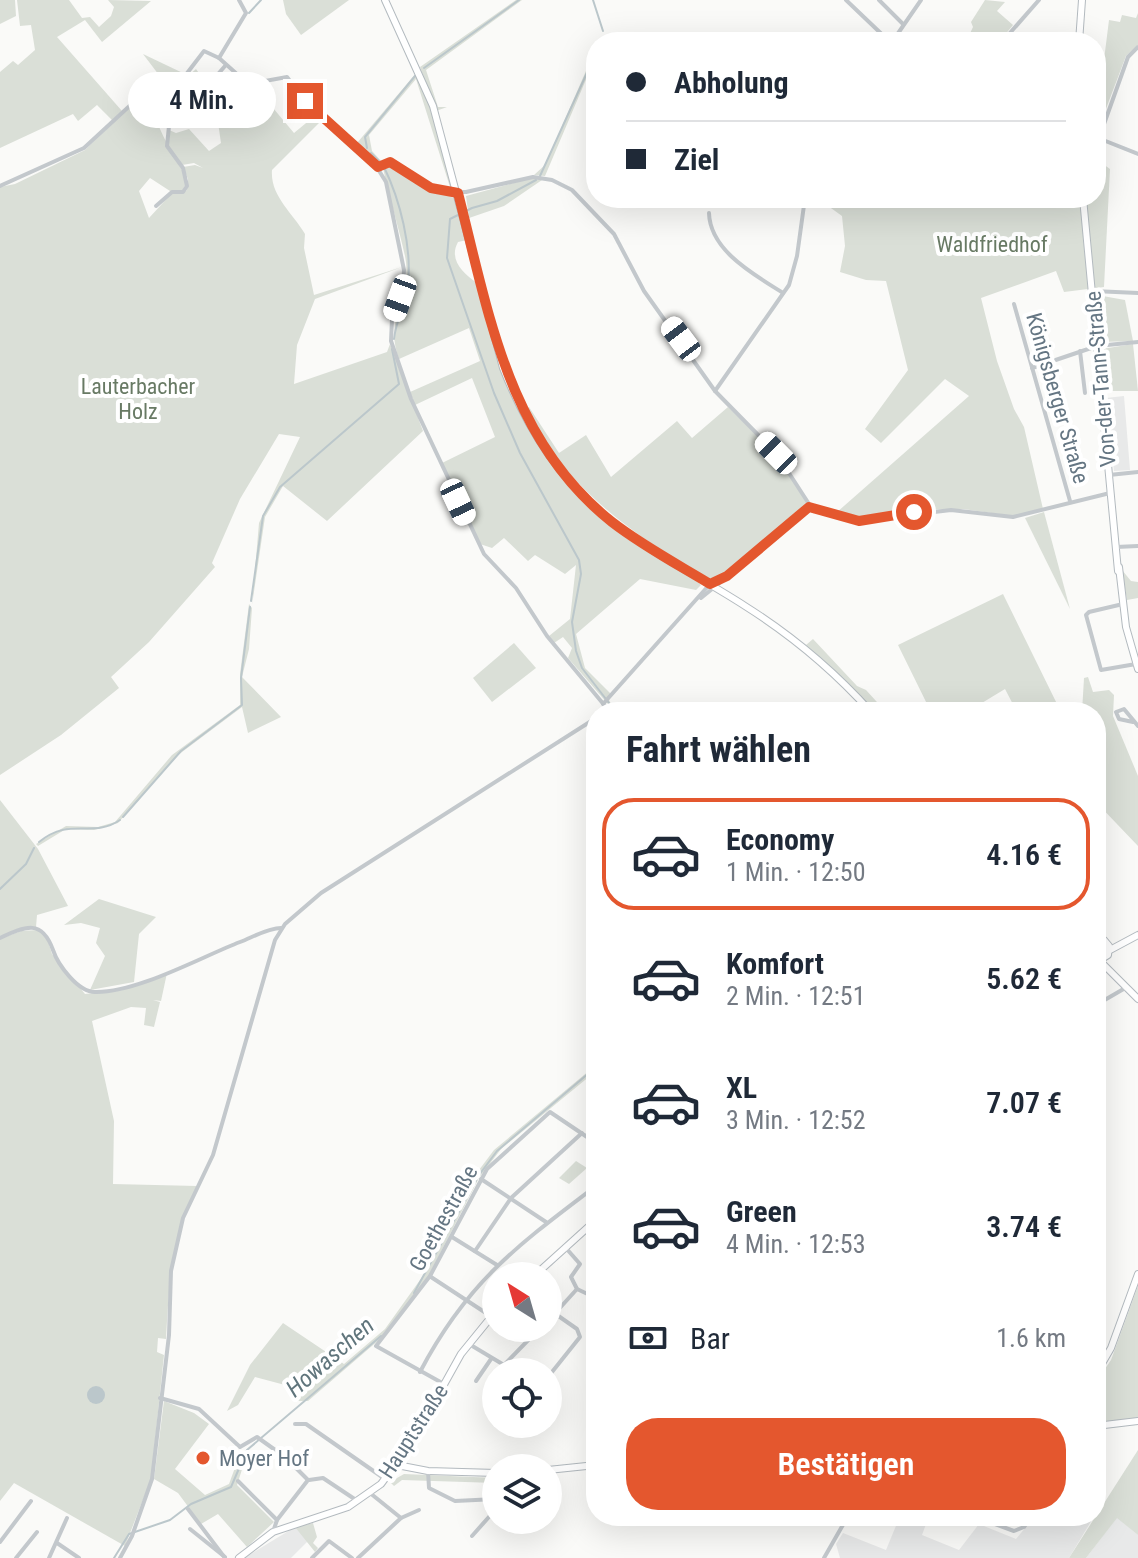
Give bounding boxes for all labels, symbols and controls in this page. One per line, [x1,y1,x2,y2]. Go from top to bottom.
text: Abholung [674,65,789,100]
callout: 4 Min. [129,73,277,129]
route end [287,83,323,119]
text: 4 Min. [169,85,235,115]
text: Ziel [674,142,719,177]
park label: Waldfriedhof [936,232,1048,257]
car [381,271,419,325]
street label: Von-der-Tann-Straße [1080,290,1121,468]
street label: Königsberger Straße [1021,310,1094,486]
car [657,313,705,365]
park label: Lauterbacher Holz [81,374,195,424]
car [751,428,801,478]
car [437,475,479,529]
route start [896,494,932,530]
text: Fahrt wählen [626,729,811,771]
icon: car [630,818,702,890]
text: Economy [726,822,834,857]
text: 4.16 € [986,837,1062,872]
text: 1 Min. · 12:50 [726,857,866,887]
icon: car [630,942,702,1014]
text: Komfort [726,946,824,981]
text: 5.62 € [986,961,1062,996]
text: 2 Min. · 12:51 [726,981,866,1011]
icon: car [630,1066,702,1138]
text: XL [726,1070,757,1105]
text: 7.07 € [986,1085,1062,1120]
text: 3 Min. · 12:52 [726,1105,866,1135]
street label: Goethestraße [404,1161,483,1275]
icon: car [630,1190,702,1262]
text: Green [726,1194,797,1229]
text: 3.74 € [986,1209,1062,1244]
text: 4 Min. · 12:53 [726,1229,866,1259]
north arrow [482,1262,562,1342]
map controls [482,1262,562,1534]
water label: Howaschen [280,1311,380,1403]
icon: cash [626,1316,670,1360]
text: Bar [690,1321,730,1356]
text: 1.6 km [996,1323,1066,1353]
button: locate [482,1358,562,1438]
street label: Hauptstraße [374,1379,453,1483]
button: Bestätigen [626,1418,1066,1510]
place label: Moyer Hof [219,1446,309,1471]
marker: Moyer Hof [194,1449,212,1467]
button: layers [482,1454,562,1534]

